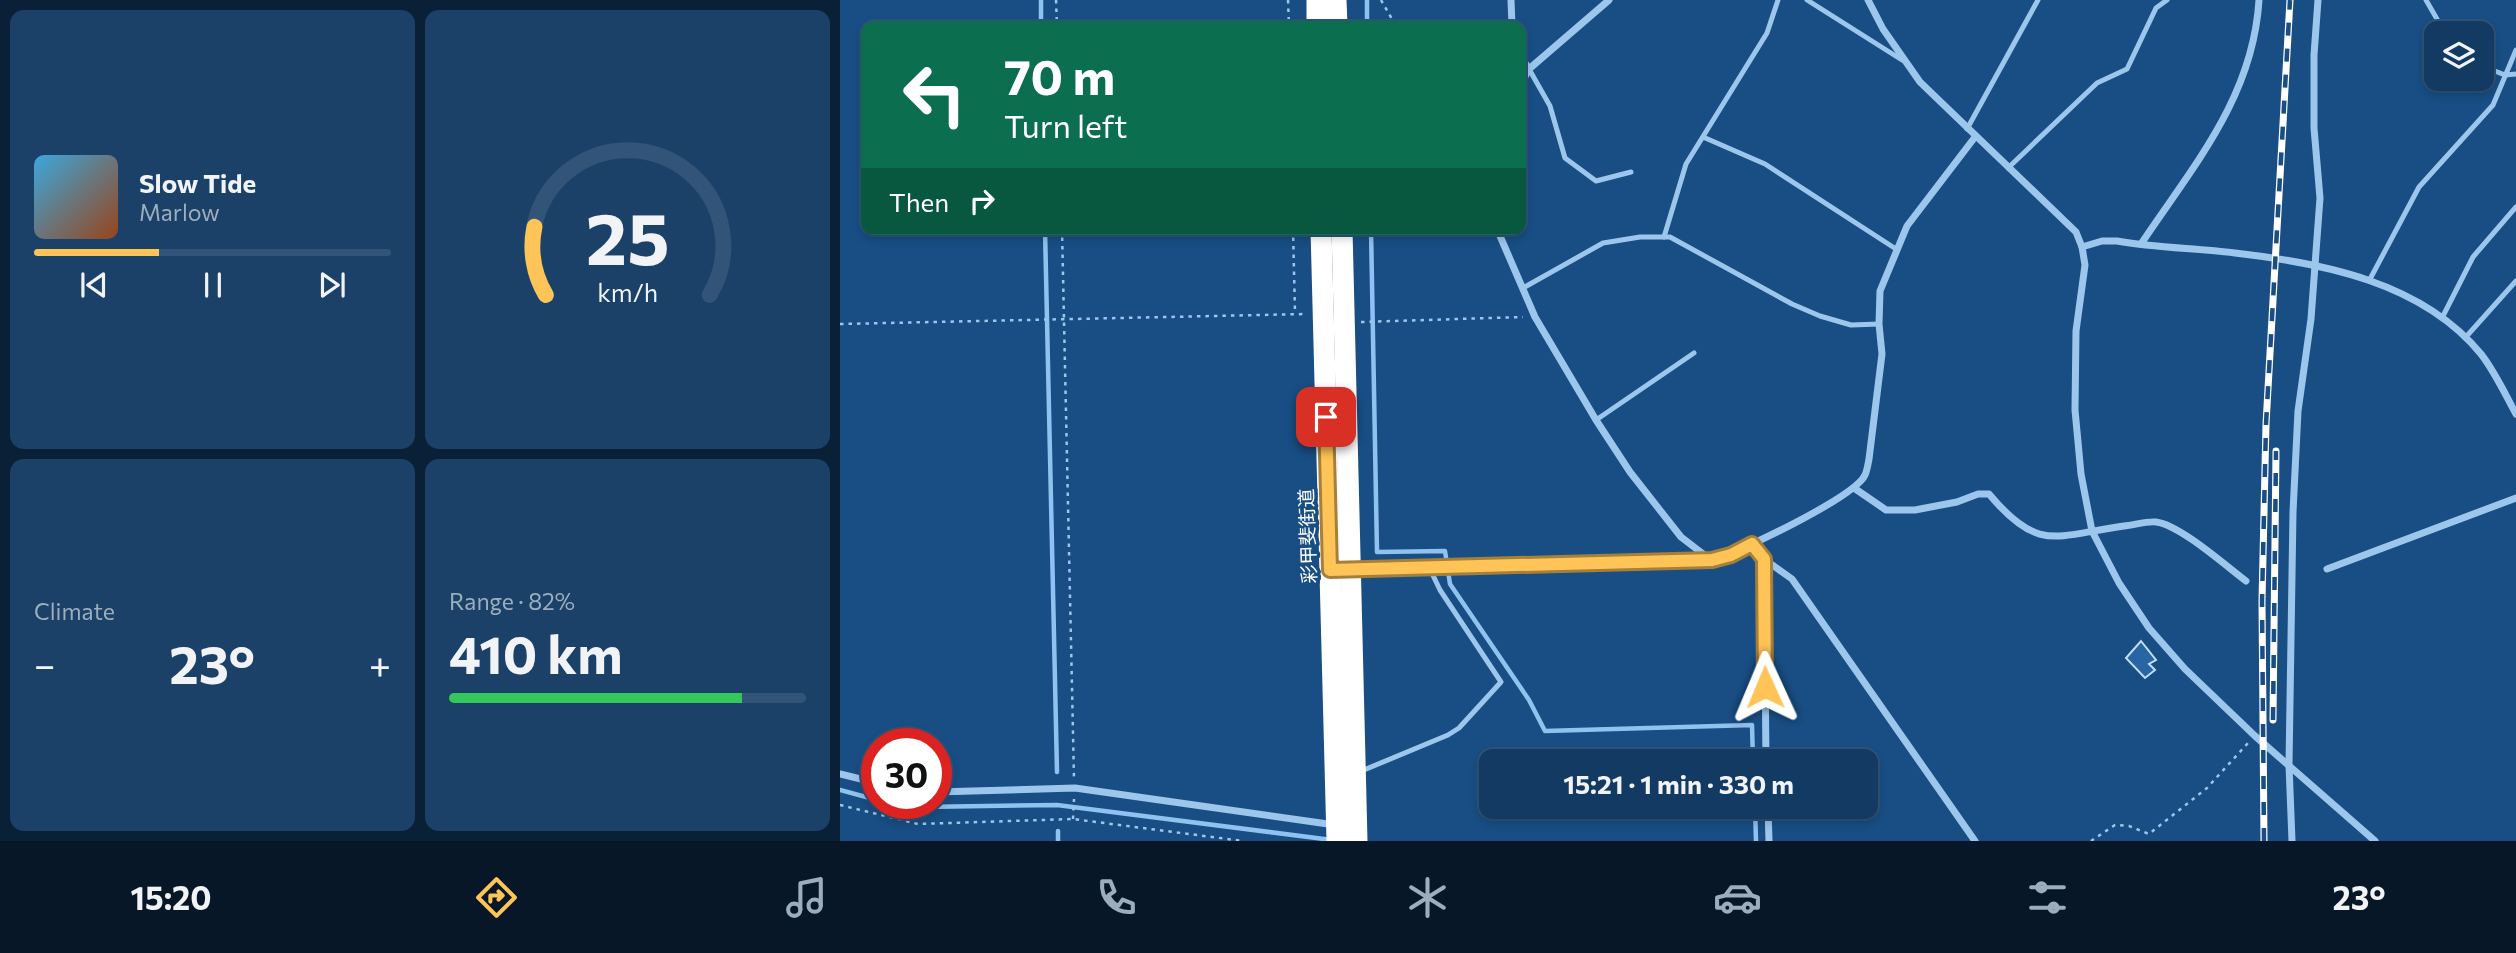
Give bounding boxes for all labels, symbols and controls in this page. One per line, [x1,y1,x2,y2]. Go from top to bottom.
map controls [2424,21,2494,91]
button: layers [2424,21,2494,91]
text: 70 m [1004,45,1115,105]
icon: left [889,49,980,140]
text: Turn left [1004,105,1128,145]
text: Slow Tide [139,167,256,198]
icon: right [963,182,1001,220]
text: Then [889,186,949,217]
text: 25 [586,192,669,281]
text: Marlow [139,198,220,226]
icon: previous [75,266,113,304]
icon: pause [194,266,232,304]
icon: next [313,266,351,304]
text: km/h [597,277,658,307]
pin [1296,387,1356,447]
icon: arrive [1307,398,1345,436]
street label: 彩甲斐街道 [1294,488,1320,584]
text: Range · 82% [449,587,575,615]
text: Climate [34,597,115,625]
text: 410 km [449,621,623,685]
text: 23° [169,631,255,695]
text: − [34,640,56,687]
text: + [369,640,391,687]
position arrow [1728,650,1802,724]
speed limit sign: 30 [861,728,952,819]
text: 15:21 · 1 min · 330 m [1563,768,1794,799]
icon: directions [472,873,521,922]
icon: music [782,873,831,922]
icon: phone [1092,873,1141,922]
icon: climate [1403,873,1452,922]
icon: car [1713,873,1762,922]
icon: filters [2023,873,2072,922]
text: 15:20 [131,877,211,917]
text: 23° [2333,877,2385,917]

